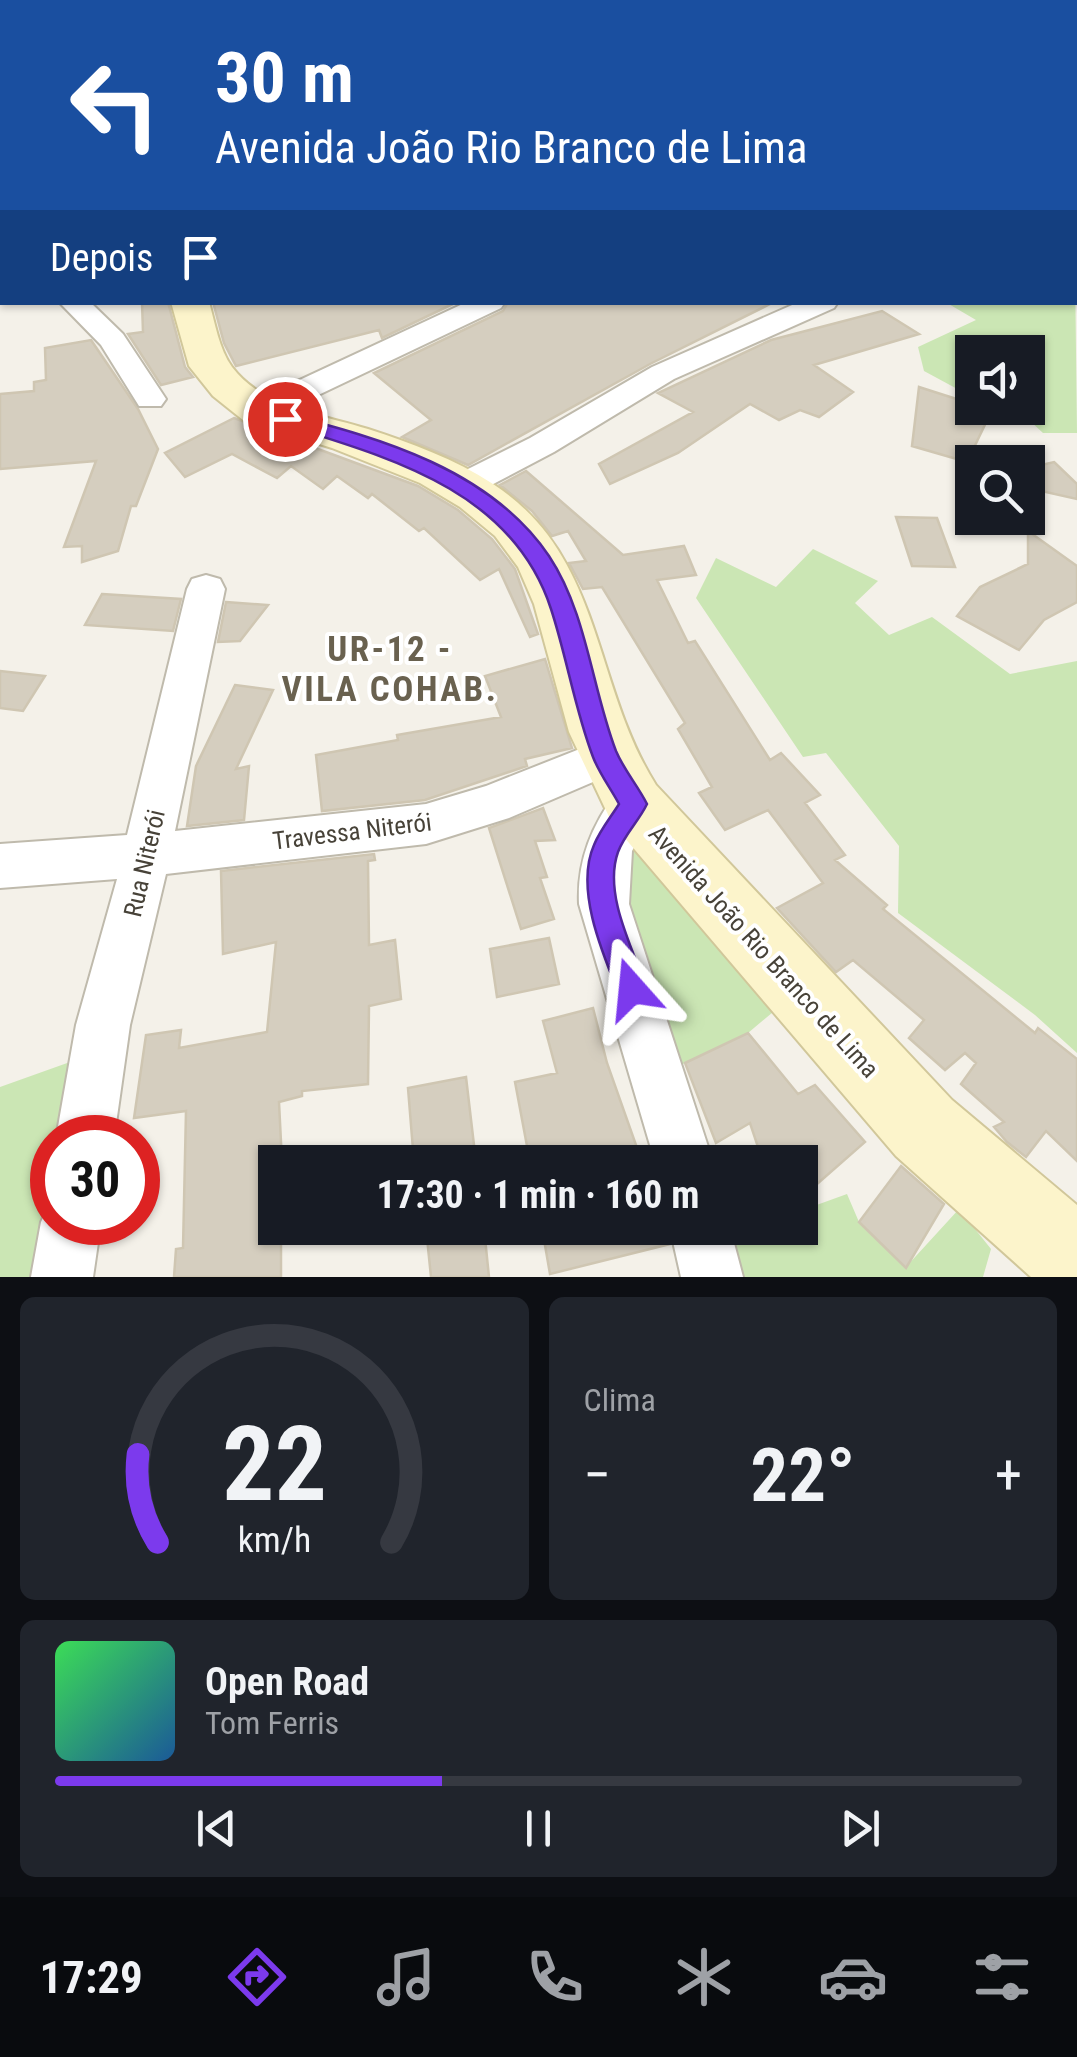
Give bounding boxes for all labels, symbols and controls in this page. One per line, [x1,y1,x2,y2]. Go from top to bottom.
text: 30 m [215,37,354,119]
icon: left [50,40,180,170]
text: Avenida João Rio Branco de Lima [215,121,808,174]
icon: arrive [173,230,228,285]
text: Depois [50,236,153,280]
map controls [955,335,1045,535]
button: sound [955,335,1045,425]
pin [243,377,328,462]
icon: arrive [258,392,313,447]
button: search [955,445,1045,535]
district label: UR-12 - VILA COHAB. [282,629,498,710]
street label: Rua Niterói [118,807,171,920]
street label: Travessa Niterói [271,807,433,856]
street label: Avenida João Rio Branco de Lima [643,819,885,1083]
position arrow [580,937,684,1041]
speed limit sign: 30 [30,1115,160,1245]
text: 17:30 · 1 min · 160 m [377,1173,699,1217]
text: Clima [584,1381,656,1419]
text: 22 [222,1404,327,1525]
text: 22° [750,1431,855,1519]
text: − [584,1443,611,1507]
text: + [995,1443,1022,1507]
text: km/h [237,1519,311,1561]
text: Open Road [205,1660,369,1704]
text: Tom Ferris [205,1704,339,1742]
icon: previous [189,1801,244,1856]
icon: pause [511,1801,566,1856]
icon: next [833,1801,888,1856]
icon: directions [222,1942,292,2012]
icon: music [371,1942,441,2012]
icon: phone [520,1942,590,2012]
icon: climate [669,1942,739,2012]
icon: car [818,1942,888,2012]
icon: filters [967,1942,1037,2012]
text: 17:29 [40,1951,143,2004]

